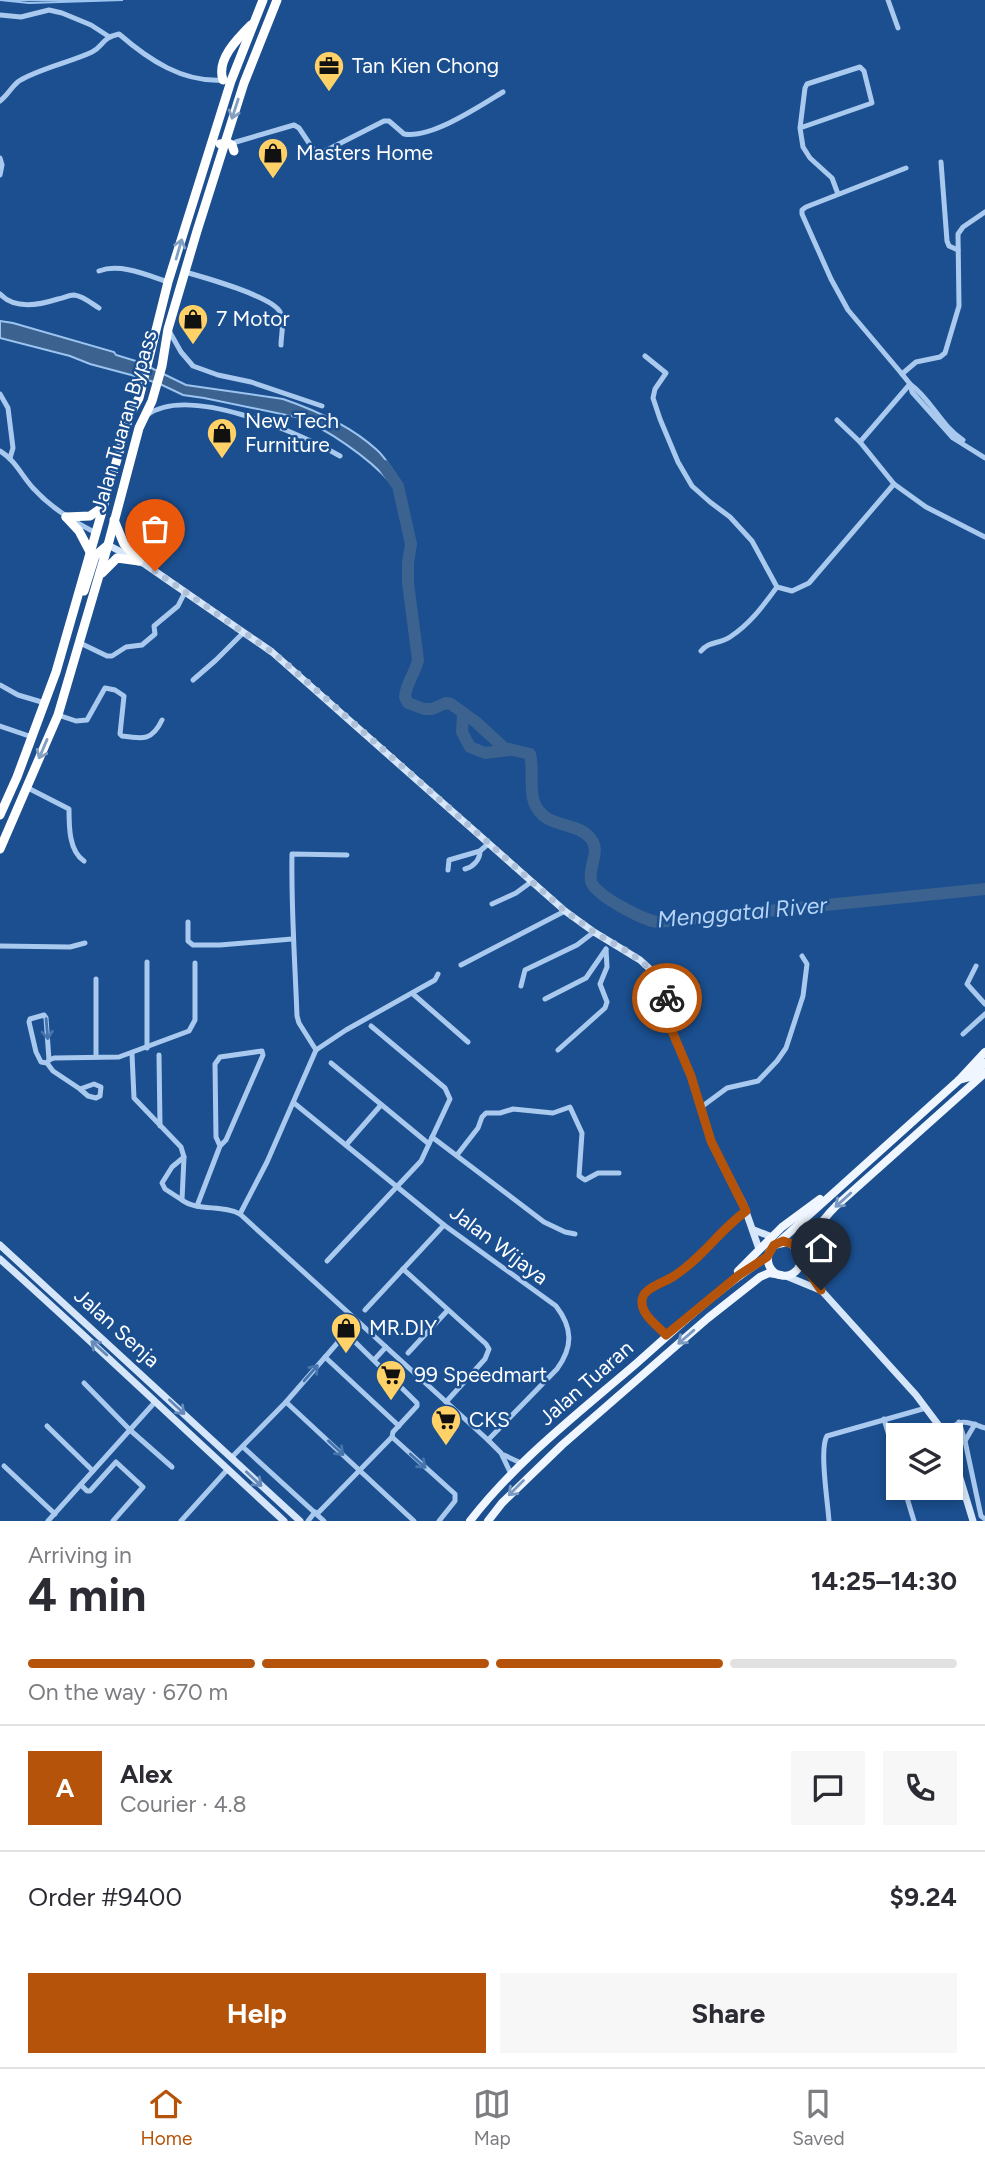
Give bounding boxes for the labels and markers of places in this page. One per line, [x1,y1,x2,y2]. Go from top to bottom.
office icon: Tan Kien Chong [312,49,346,93]
place label: Tan Kien Chong [352,53,499,78]
shop icon: Masters Home [256,136,290,180]
place label: Masters Home [296,140,433,165]
shop icon: 7 Motor [176,302,210,346]
place label: 7 Motor [216,306,290,331]
place label: New Tech Furniture [245,408,339,457]
shop icon: New Tech Furniture [205,416,239,460]
pin [125,499,185,571]
pin [791,1218,851,1290]
shop icon: MR.DIY [329,1311,363,1355]
place label: MR.DIY [369,1315,437,1340]
supermarket icon: 99 Speedmart [374,1358,408,1402]
place label: 99 Speedmart [414,1362,547,1387]
supermarket icon: CKS [429,1403,463,1447]
place label: CKS [469,1407,510,1432]

